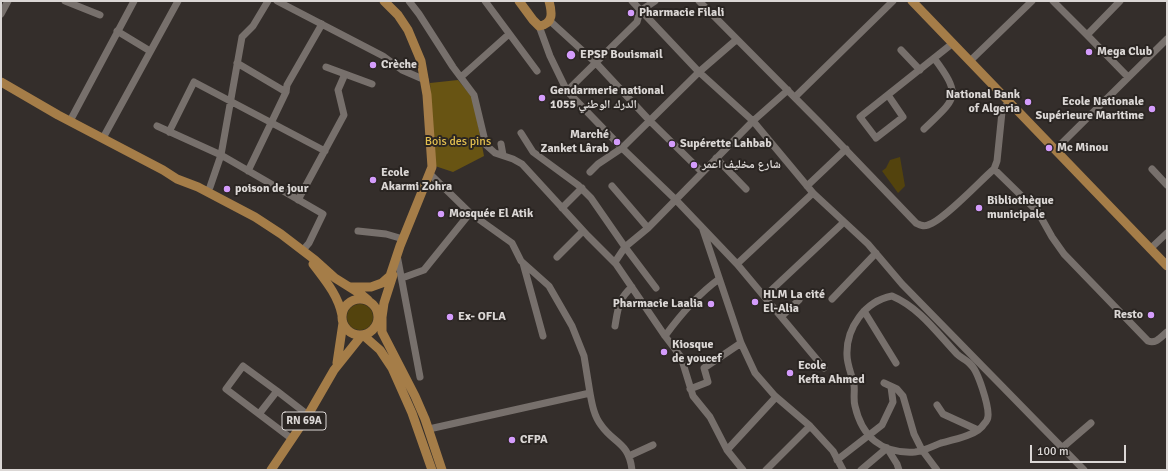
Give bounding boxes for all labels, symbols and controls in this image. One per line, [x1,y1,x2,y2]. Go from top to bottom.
place label: Pharmacie Filali [639,6,724,20]
marker: Pharmacie Filali [626,8,636,18]
place label: Mega Club [1097,45,1152,59]
marker: Mega Club [1084,47,1094,57]
place label: EPSP Bouismail [580,48,663,62]
marker: EPSP Bouismail [565,49,577,61]
place label: Crèche [381,58,417,72]
marker: Crèche [368,60,378,70]
place label: Gendarmerie national 1055 الدرك الوطني [550,84,664,112]
place label: National Bank of Algeria [946,88,1020,116]
marker: Gendarmerie national 1055 الدرك الوطني [537,93,547,103]
place label: Ecole Nationale Supérieure Maritime [1036,95,1144,123]
marker: National Bank of Algeria [1023,97,1033,107]
marker: Ecole Nationale Supérieure Maritime [1147,104,1157,114]
place label: Marché Zanket Lârab [541,128,609,156]
park label: Bois des pins [425,135,491,149]
marker: Marché Zanket Lârab [612,137,622,147]
place label: Supérette Lahbab [680,137,772,151]
marker: Supérette Lahbab [667,139,677,149]
place label: Mc Minou [1057,141,1108,155]
marker: Mc Minou [1044,143,1054,153]
place label: شارع مخليف اعمر [702,158,781,172]
marker: شارع مخليف اعمر [689,160,699,170]
place label: Ecole Akarmi Zohra [381,166,452,194]
marker: Ecole Akarmi Zohra [368,175,378,185]
place label: poison de jour [235,182,308,196]
marker: poison de jour [222,184,232,194]
place label: Bibliothèque municipale [987,194,1054,222]
marker: Bibliothèque municipale [974,203,984,213]
place label: Mosquée El Atik [449,207,533,221]
marker: Mosquée El Atik [436,209,446,219]
place label: HLM La cité El-Alia [763,288,825,316]
place label: Pharmacie Laalia [613,297,703,311]
marker: HLM La cité El-Alia [750,297,760,307]
marker: Pharmacie Laalia [706,299,716,309]
place label: Resto [1114,308,1143,322]
place label: Ex- OFLA [458,310,506,324]
marker: Resto [1146,310,1156,320]
marker: Ex- OFLA [445,312,455,322]
place label: Kiosque de youcef [672,338,722,366]
marker: Kiosque de youcef [659,347,669,357]
place label: Ecole Kefta Ahmed [798,359,865,387]
marker: Ecole Kefta Ahmed [785,368,795,378]
road number: RN 69A [282,412,326,430]
place label: CFPA [520,433,548,447]
marker: CFPA [507,435,517,445]
scale bar [1032,437,1128,463]
text: 100 m [1037,444,1069,459]

